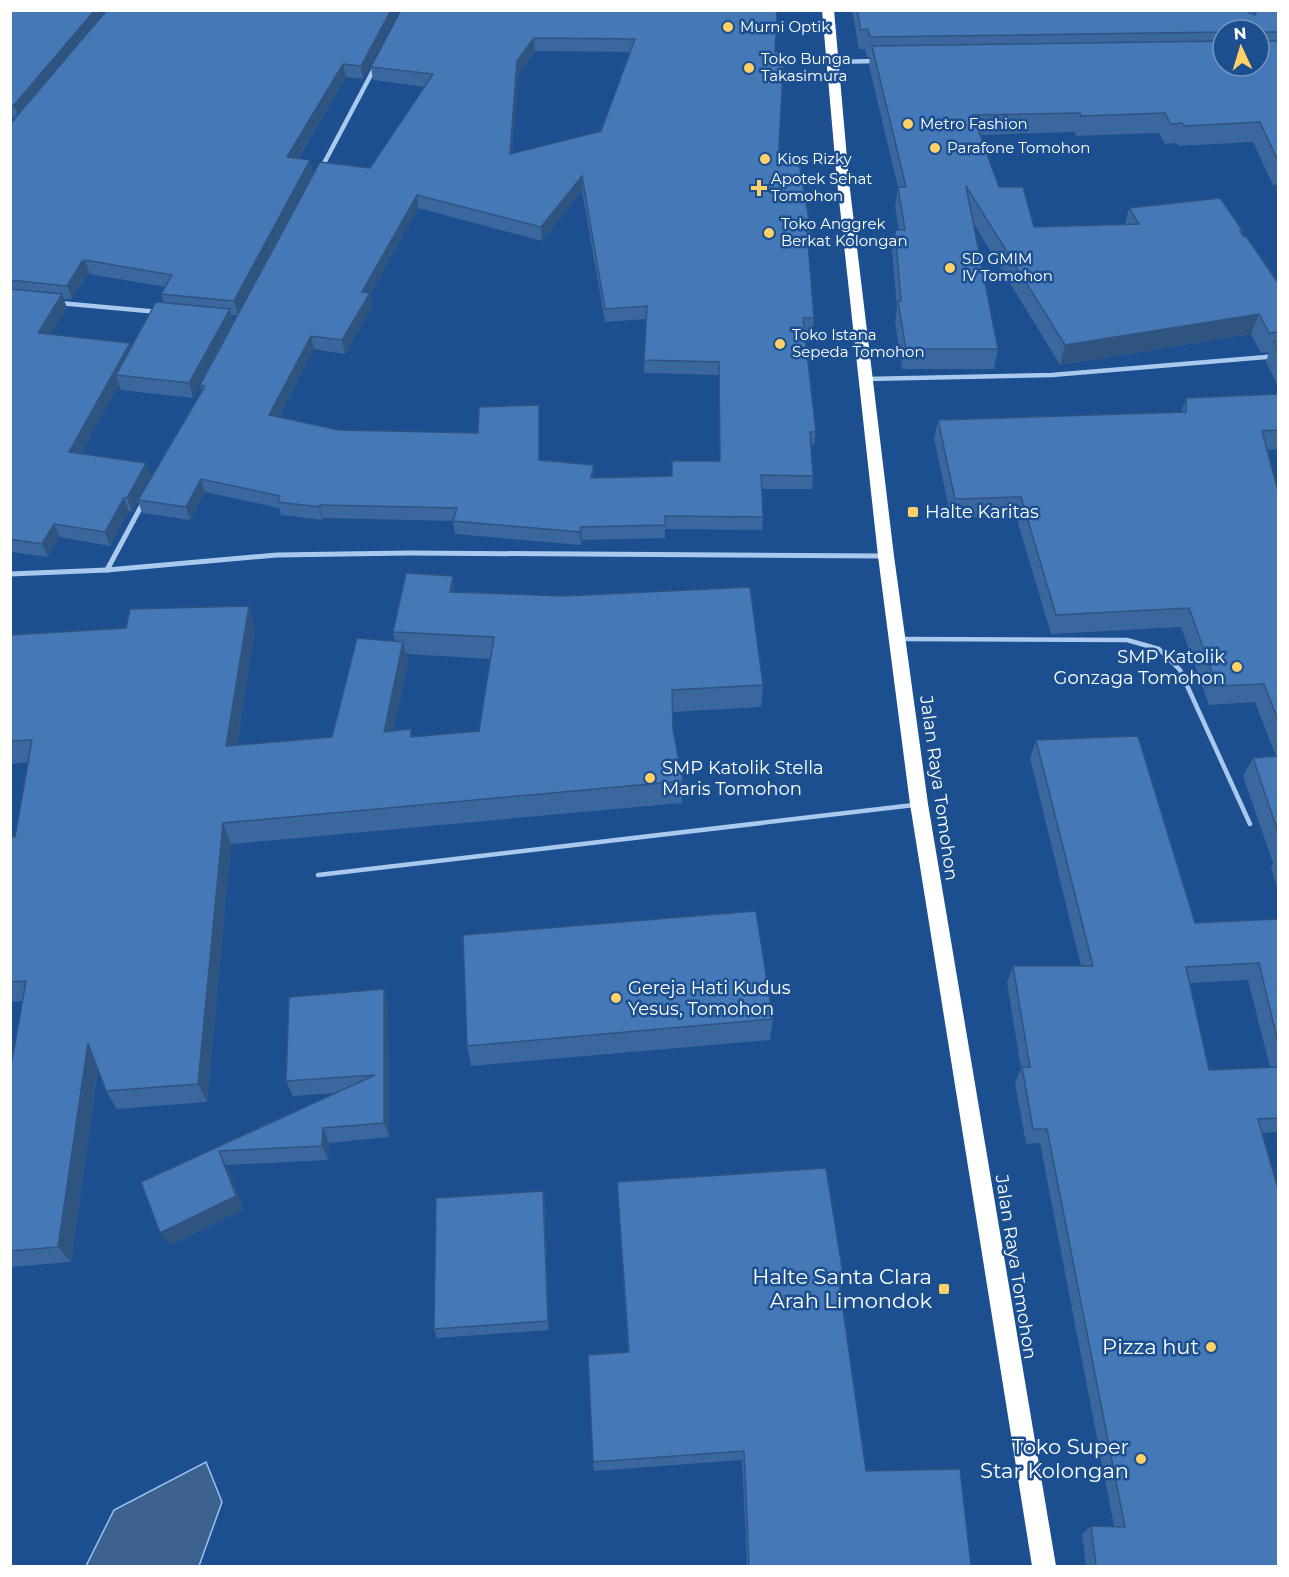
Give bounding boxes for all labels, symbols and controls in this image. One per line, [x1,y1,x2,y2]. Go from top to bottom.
place label: Murni Optik [740,17,830,36]
north arrow [1211,18,1271,78]
marker: Murni Optik [721,20,735,34]
text: N [1233,24,1247,43]
place label: Toko Bunga Takasimura [761,49,851,85]
marker: Toko Bunga Takasimura [742,61,756,75]
place label: Metro Fashion [920,114,1028,133]
marker: Metro Fashion [901,117,915,131]
place label: Parafone Tomohon [947,138,1090,157]
marker: Parafone Tomohon [928,141,942,155]
place label: Kios Rizky [777,149,852,168]
marker: Kios Rizky [758,152,772,166]
place label: Apotek Sehat Tomohon [771,169,872,205]
marker: Apotek Sehat Tomohon [752,181,766,195]
place label: Toko Anggrek Berkat Kolongan [781,214,908,250]
marker: Toko Anggrek Berkat Kolongan [762,226,776,240]
place label: SD GMIM IV Tomohon [962,249,1053,285]
marker: SD GMIM IV Tomohon [943,261,957,275]
place label: Toko Istana Sepeda Tomohon [792,325,925,361]
marker: Toko Istana Sepeda Tomohon [773,337,787,351]
place label: Halte Karitas [925,501,1039,523]
marker: Halte Karitas [906,505,920,519]
place label: SMP Katolik Gonzaga Tomohon [1054,646,1225,689]
marker: SMP Katolik Gonzaga Tomohon [1230,660,1244,674]
street label: Jalan Raya Tomohon [915,693,963,882]
place label: SMP Katolik Stella Maris Tomohon [662,757,824,800]
marker: SMP Katolik Stella Maris Tomohon [643,771,657,785]
place label: Gereja Hati Kudus Yesus, Tomohon [628,977,791,1020]
marker: Gereja Hati Kudus Yesus, Tomohon [609,991,623,1005]
street label: Jalan Raya Tomohon [990,1172,1041,1361]
place label: Halte Santa Clara Arah Limondok [752,1264,932,1313]
marker: Halte Santa Clara Arah Limondok [937,1282,951,1296]
place label: Pizza hut [1102,1334,1199,1359]
marker: Pizza hut [1204,1340,1218,1354]
place label: Toko Super Star Kolongan [980,1434,1129,1483]
marker: Toko Super Star Kolongan [1134,1452,1148,1466]

